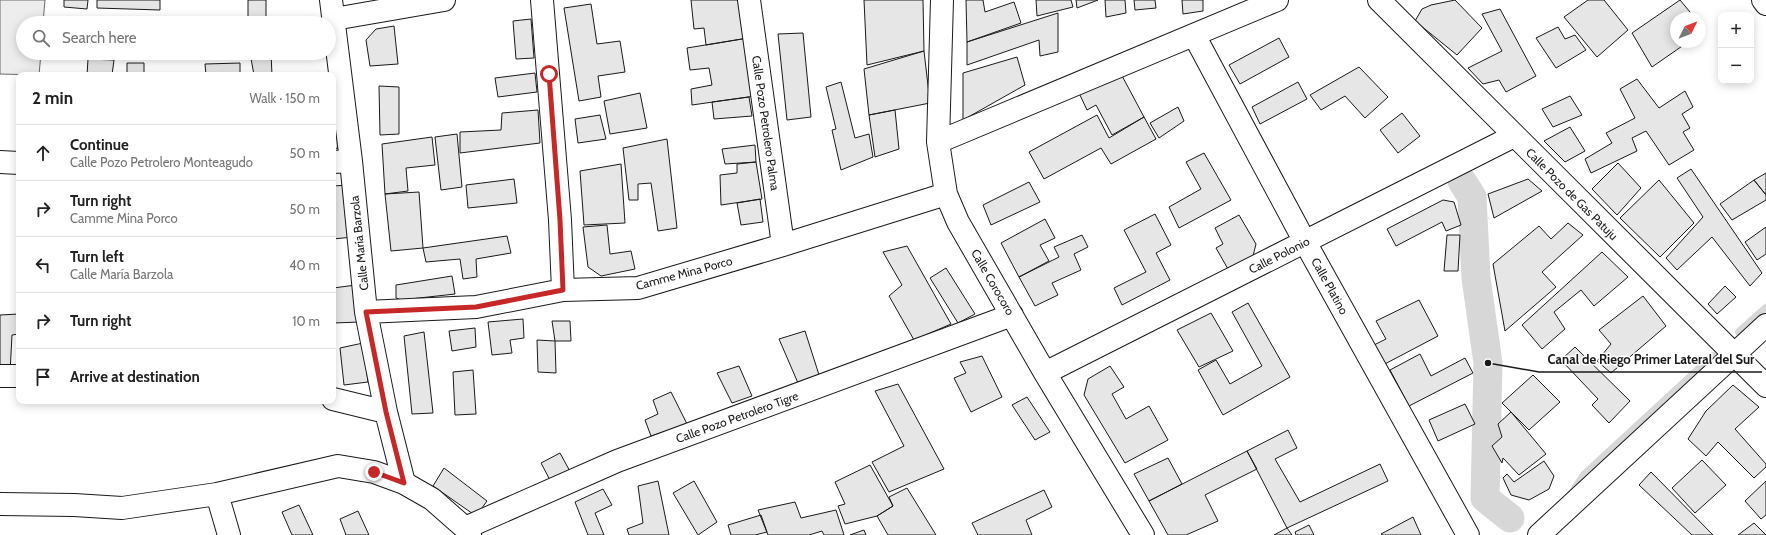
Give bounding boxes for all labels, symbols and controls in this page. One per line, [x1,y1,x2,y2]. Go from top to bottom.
north arrow [1670,12,1706,48]
map controls [1718,12,1754,84]
button: + [1718,12,1754,48]
search box [16,16,336,60]
icon: search [30,27,52,49]
text: Search here [62,29,137,47]
button: − [1718,48,1754,84]
street label: Calle Pozo Petrolero Palma [749,55,783,192]
route start [540,65,558,83]
text: 2 min [32,88,73,108]
text: Walk · 150 m [249,90,320,106]
text: Continue [70,136,129,154]
icon: ahead [32,142,54,164]
text: 50 m [290,145,320,161]
street label: Calle Pozo de Gas Patuju [1523,145,1621,243]
text: Calle Pozo Petrolero Monteagudo [70,154,253,170]
text: Turn right [70,192,131,210]
street label: Calle María Barzola [347,195,371,291]
icon: right [32,198,54,220]
text: 50 m [290,201,320,217]
text: Camme Mina Porco [70,210,178,226]
street label: Calle Polonio [1246,233,1312,277]
street label: Calle Corocoro [968,246,1018,318]
text: Turn left [70,248,124,266]
street label: Camme Mina Porco [634,253,734,293]
icon: left [32,254,54,276]
street label: Calle Platino [1308,255,1352,317]
text: 40 m [289,257,320,273]
text: Calle María Barzola [70,266,173,282]
icon: right [32,310,54,332]
text: Turn right [70,312,131,330]
text: 10 m [292,313,320,329]
callout: Canal de Riego Primer Lateral del Sur [1539,347,1762,372]
text: Canal de Riego Primer Lateral del Sur [1548,351,1755,367]
icon: arrive [32,366,54,388]
text: Arrive at destination [70,368,200,386]
street label: Calle Pozo Petrolero Tigre [674,388,800,446]
route end [365,463,383,481]

